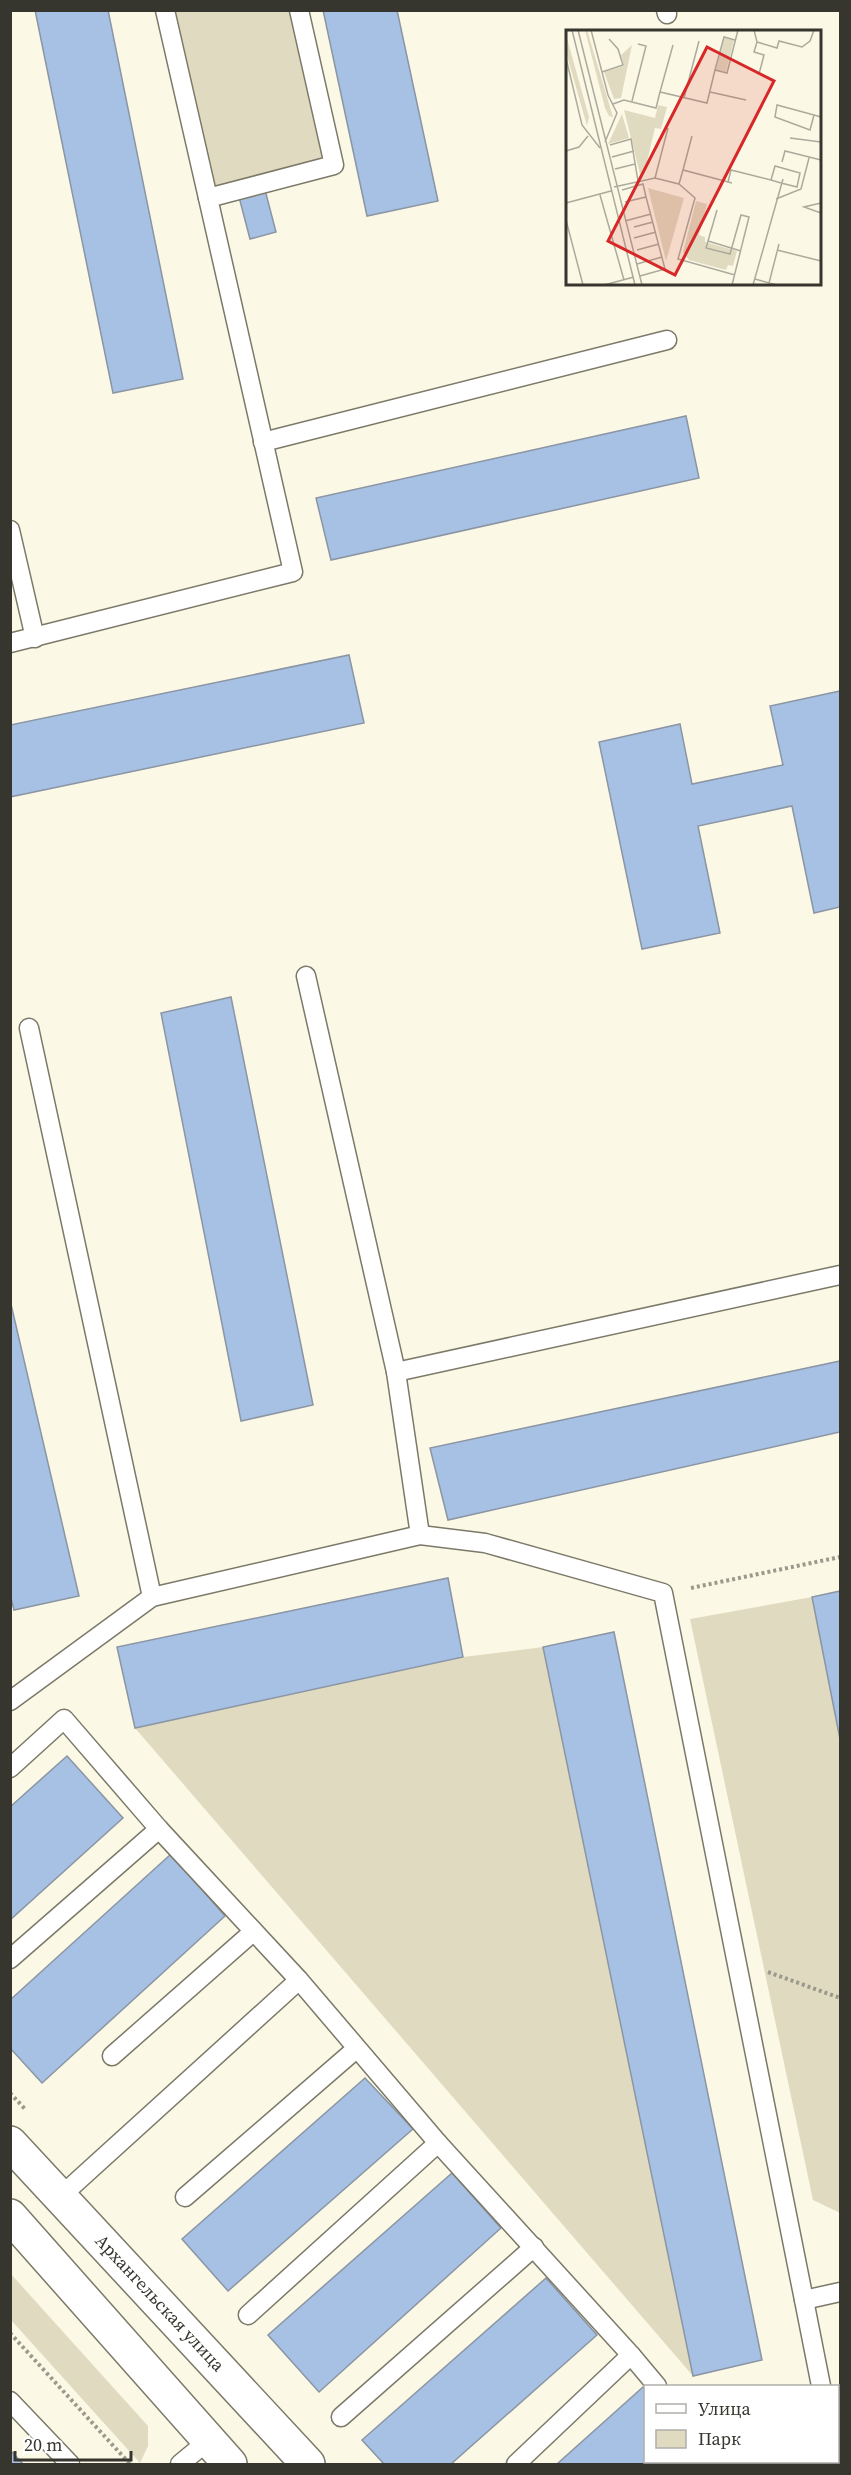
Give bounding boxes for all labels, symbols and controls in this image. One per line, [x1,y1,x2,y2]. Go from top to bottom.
inset map [566,30,821,285]
street label: Архангельская улица [90,2228,231,2377]
legend [644,2385,839,2463]
text: Улица [698,2396,751,2421]
scale bar [15,2424,130,2462]
text: Парк [698,2426,741,2451]
text: 20 m [24,2432,62,2457]

